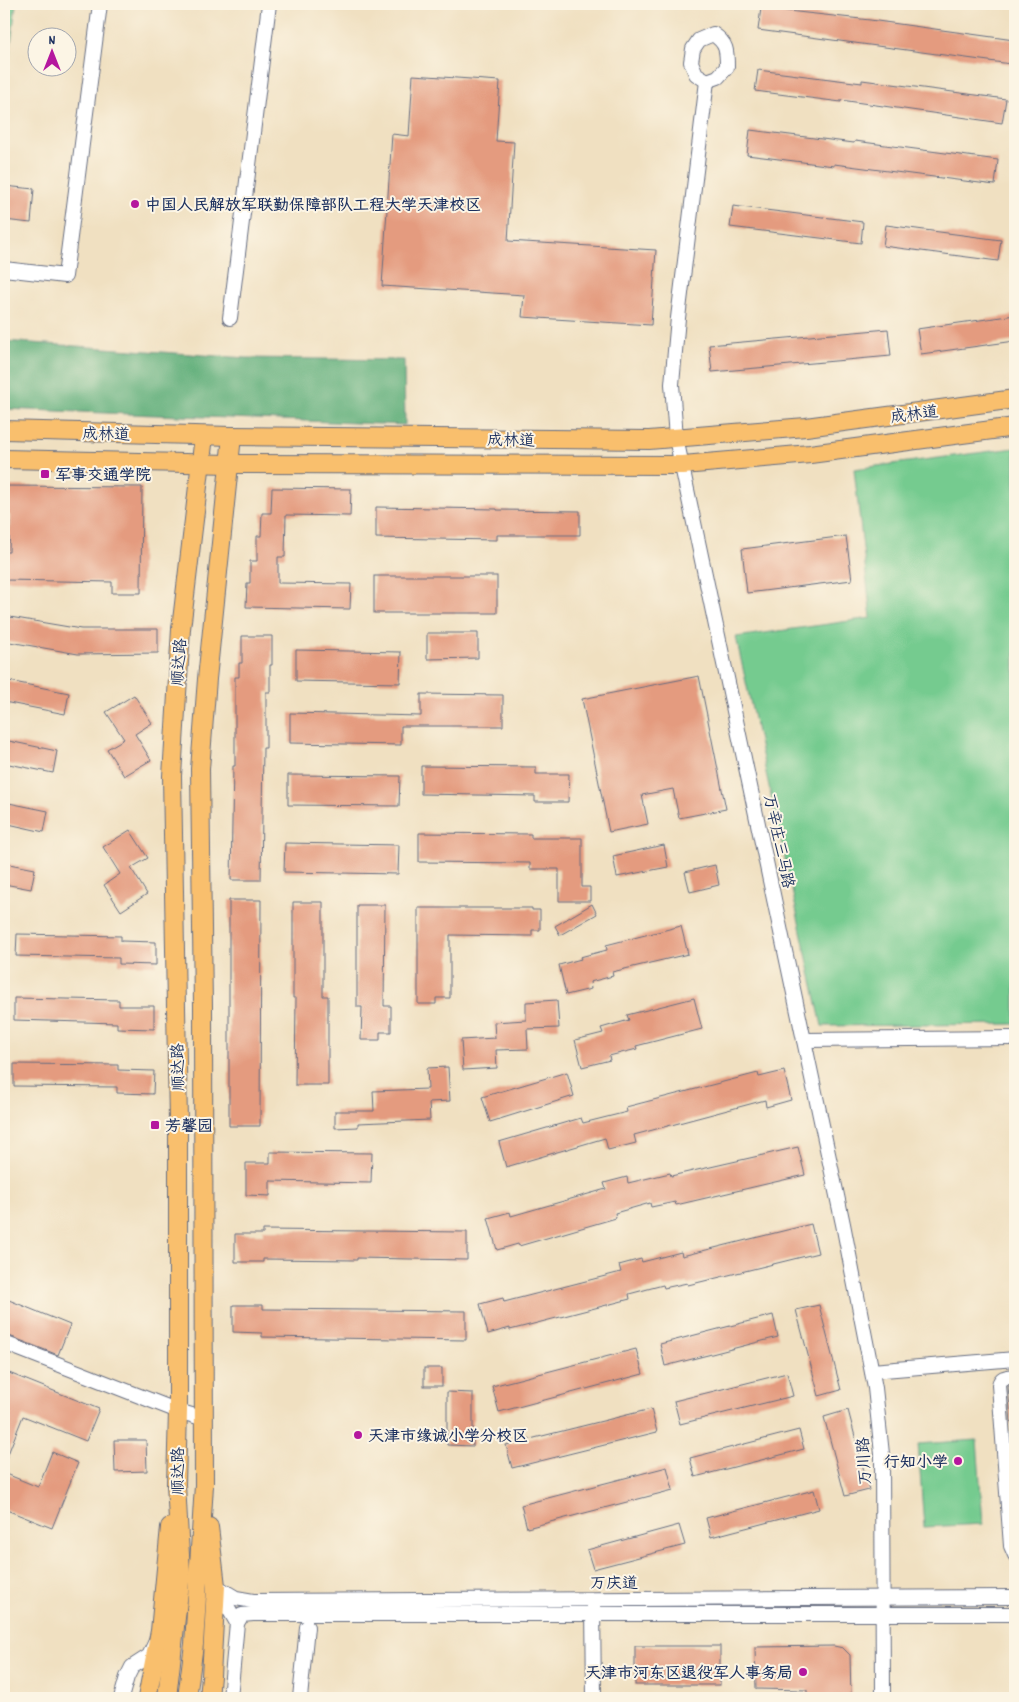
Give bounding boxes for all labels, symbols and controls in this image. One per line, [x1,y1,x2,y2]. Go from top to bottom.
north arrow [28,28,78,78]
text: N [49,31,56,51]
place label: 中国人民解放军联勤保障部队工程大学天津校区 [145,195,481,218]
marker: 中国人民解放军联勤保障部队工程大学天津校区 [129,198,141,210]
street label: 成林道 [889,401,940,430]
street label: 成林道 [82,424,130,447]
street label: 成林道 [487,430,535,453]
place label: 军事交通学院 [55,465,151,488]
marker: 军事交通学院 [39,468,51,480]
street label: 顺达路 [167,637,194,687]
street label: 万辛庄三马路 [756,792,799,891]
street label: 顺达路 [168,1043,191,1091]
place label: 芳馨园 [165,1116,213,1139]
marker: 芳馨园 [149,1119,161,1131]
place label: 天津市缘诚小学分校区 [368,1426,528,1449]
marker: 天津市缘诚小学分校区 [352,1429,364,1441]
street label: 万川路 [853,1436,878,1485]
street label: 顺达路 [168,1447,191,1495]
place label: 行知小学 [884,1452,948,1475]
marker: 行知小学 [952,1455,964,1467]
street label: 万庆道 [590,1573,638,1596]
place label: 天津市河东区退役军人事务局 [585,1663,793,1686]
marker: 天津市河东区退役军人事务局 [797,1666,809,1678]

